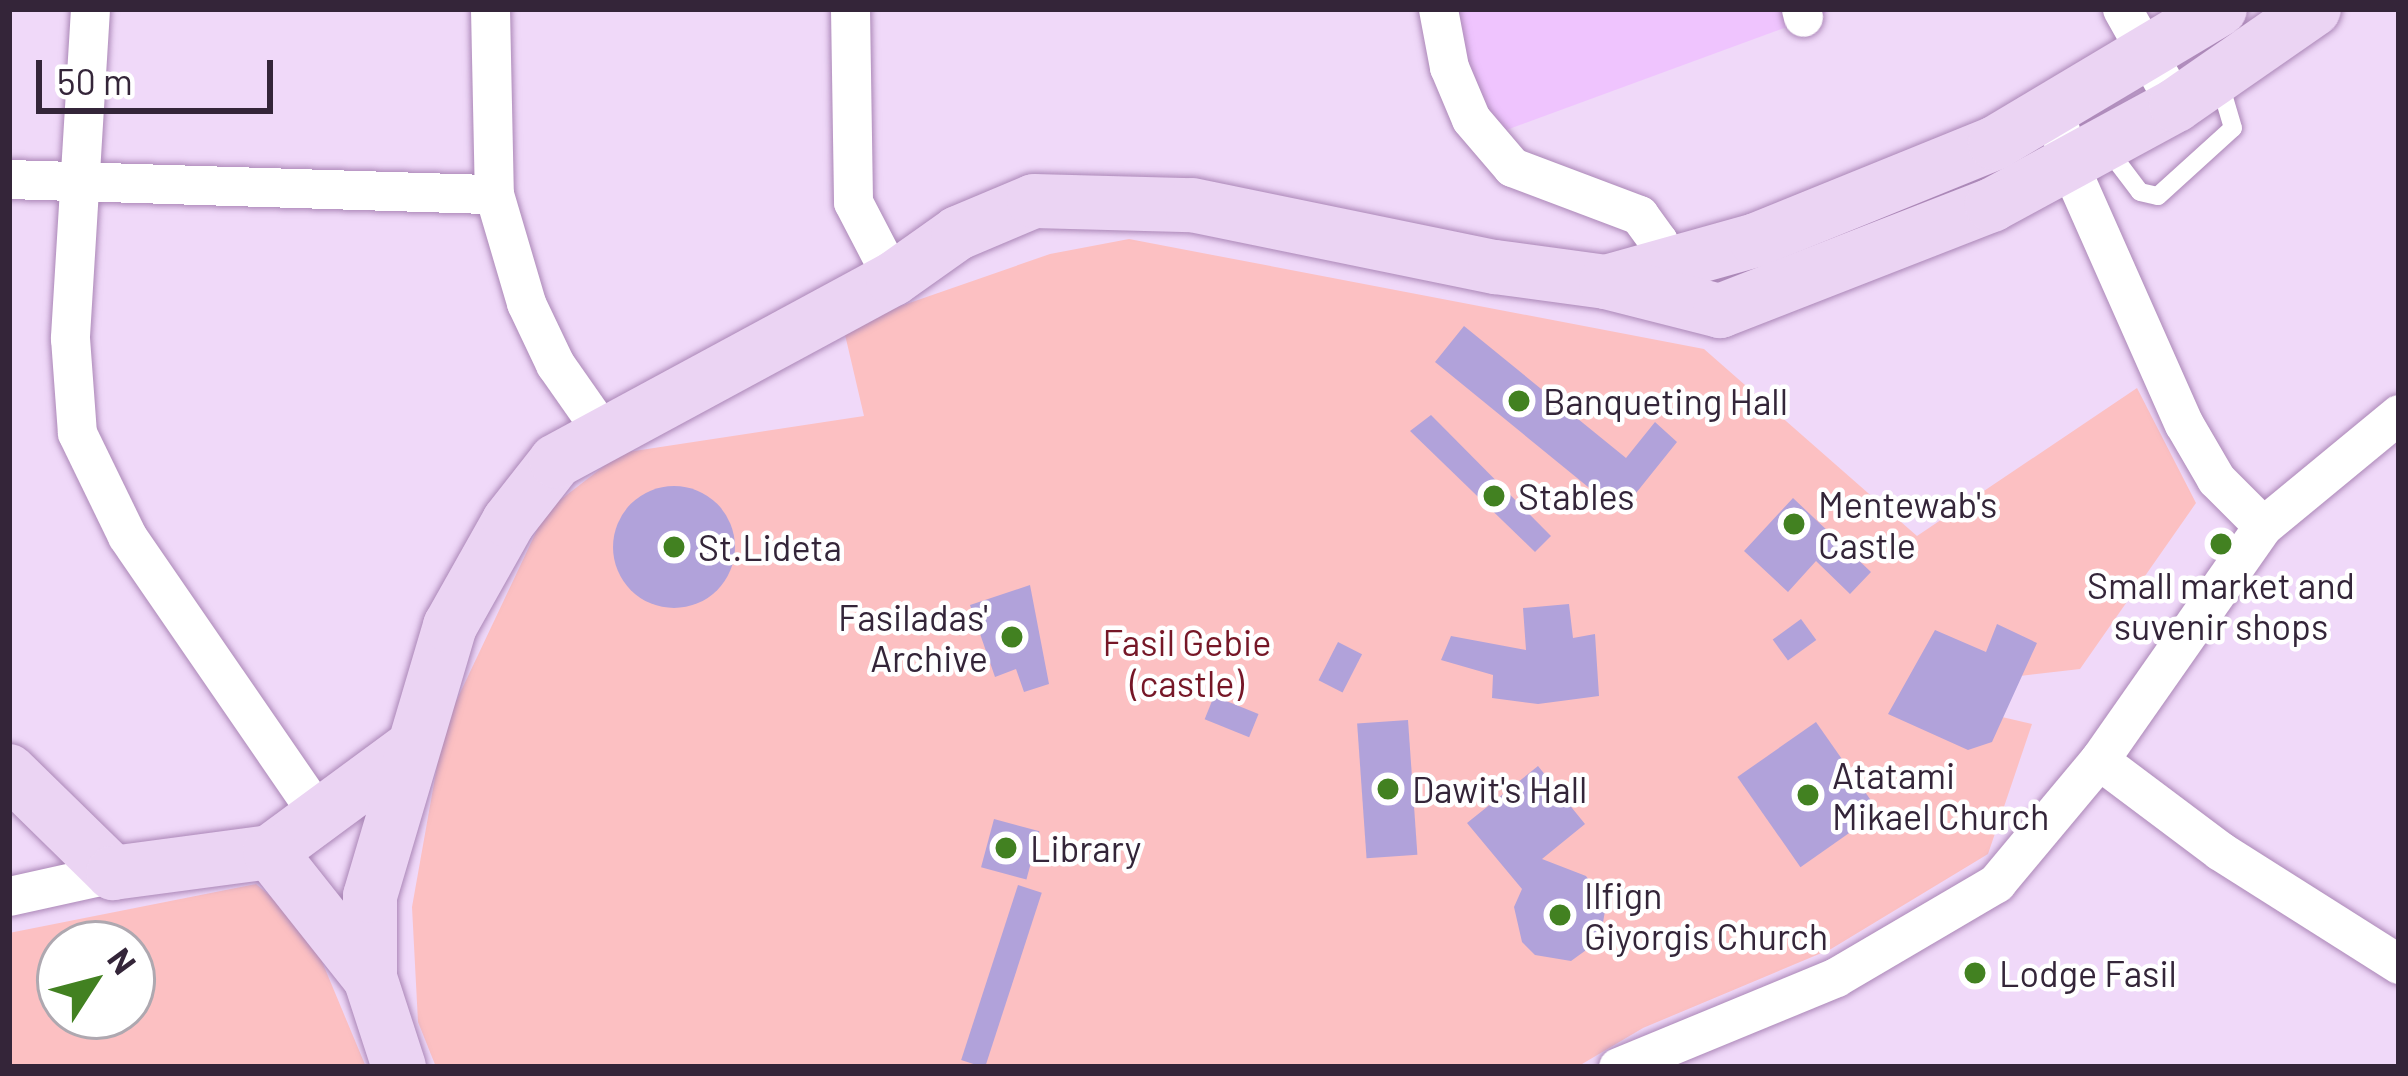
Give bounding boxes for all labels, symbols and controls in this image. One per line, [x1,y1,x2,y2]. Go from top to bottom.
scale bar [42,36,279,110]
text: 50 m [57,59,133,102]
place label: Banqueting Hall [1543,379,1788,423]
marker: Banqueting Hall [1506,388,1532,414]
place label: Stables [1518,474,1635,518]
place label: Mentewab's Castle [1818,481,1997,566]
marker: Stables [1481,483,1507,509]
marker: Mentewab's Castle [1781,511,1807,537]
place label: St.Lideta [698,525,842,569]
marker: Small market and suvenir shops [2208,531,2234,557]
marker: St.Lideta [661,534,687,560]
place label: Small market and suvenir shops [2087,562,2355,647]
place label: Fasiladas' Archive [838,594,988,679]
park label: Fasil Gebie (castle) [1103,619,1271,704]
marker: Fasiladas' Archive [999,624,1025,650]
place label: Atatami Mikael Church [1832,752,2049,837]
place label: Dawit's Hall [1412,767,1587,811]
marker: Dawit's Hall [1375,776,1401,802]
marker: Atatami Mikael Church [1795,782,1821,808]
place label: Library [1030,826,1141,870]
marker: Library [993,835,1019,861]
place label: Ilfign Giyorgis Church [1584,872,1828,957]
marker: Ilfign Giyorgis Church [1547,902,1573,928]
north arrow [36,920,156,1040]
text: N [100,940,145,981]
place label: Lodge Fasil [1999,951,2177,995]
marker: Lodge Fasil [1962,960,1988,986]

